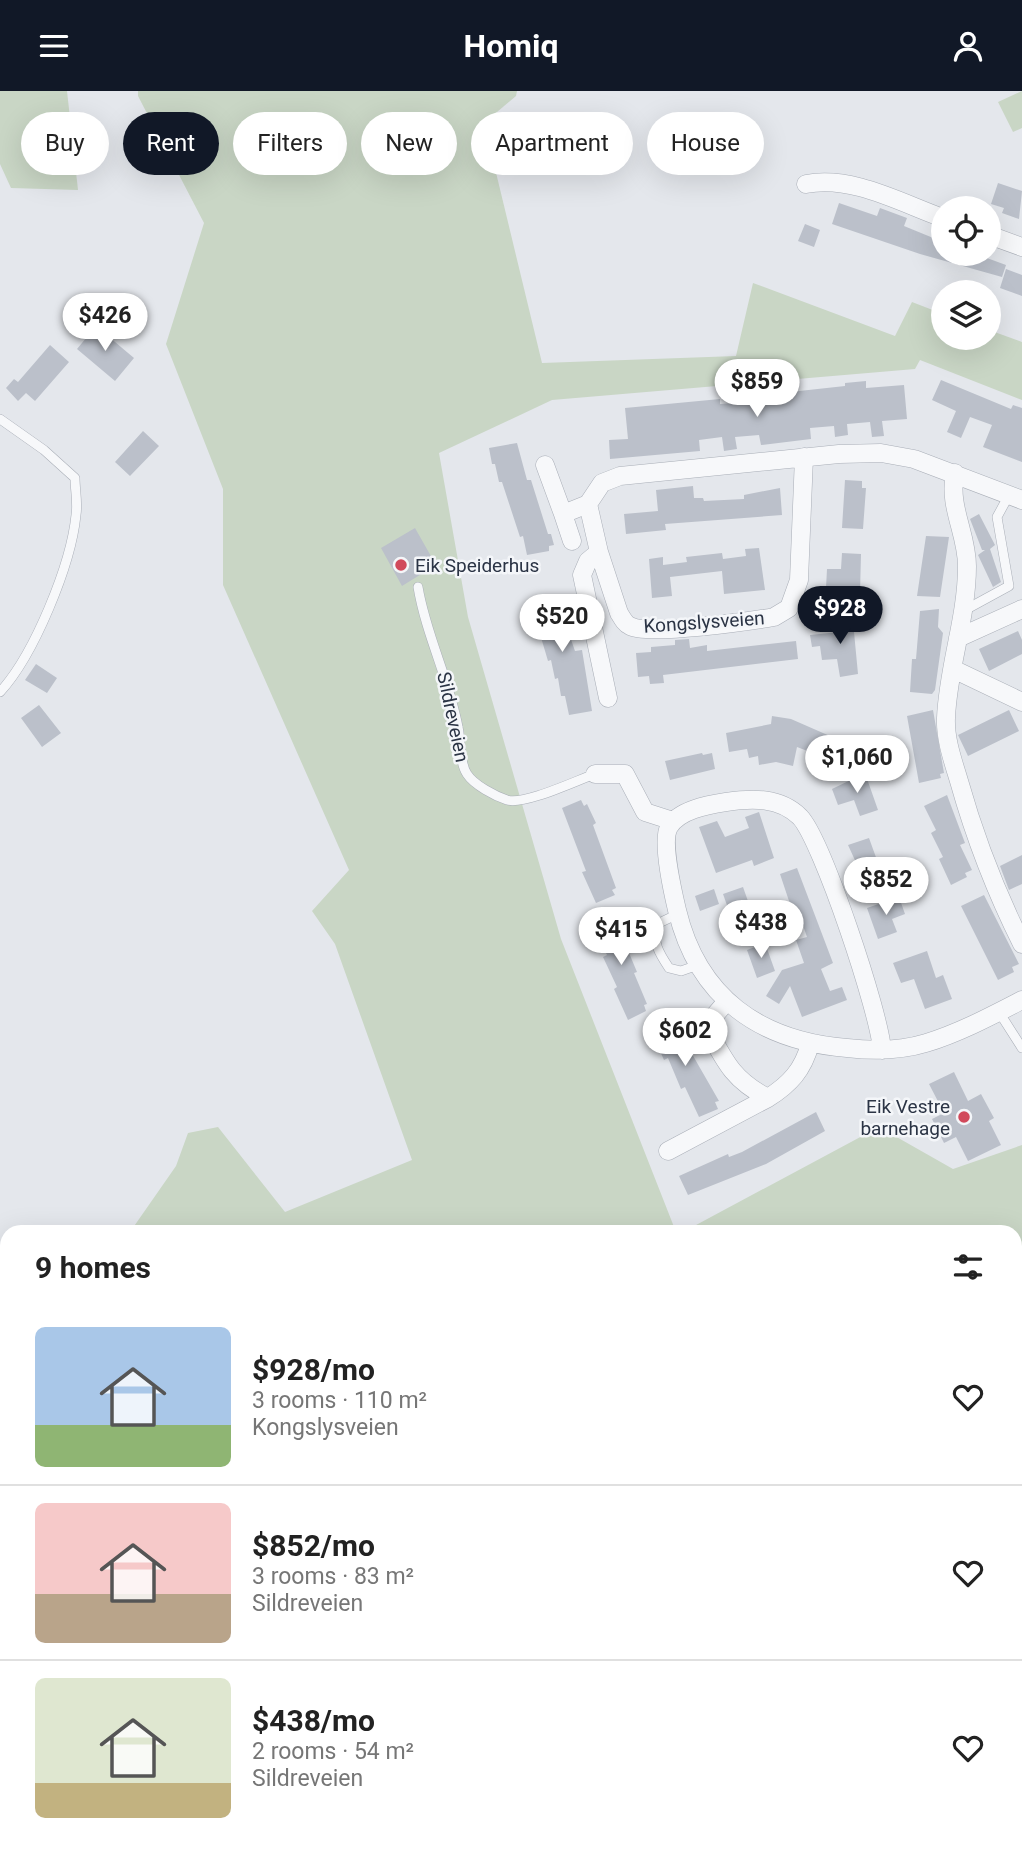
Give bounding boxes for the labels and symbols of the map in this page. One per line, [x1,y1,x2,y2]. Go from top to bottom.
pin: $426 [64,293,146,353]
pin: $859 [716,359,798,419]
place label: Eik Speiderhus [415,554,539,577]
marker: Eik Speiderhus [393,557,409,573]
pin: $928 [799,587,881,646]
pin: $520 [521,595,603,654]
street label: Kongslysveien [643,606,765,638]
street label: Sildreveien [432,670,474,764]
pin: $1,060 [800,735,914,795]
pin: $852 [845,857,927,917]
pin: $438 [720,901,802,960]
pin: $415 [580,907,662,967]
pin: $602 [644,1009,726,1068]
place label: Eik Vestre barnehage [860,1095,950,1140]
marker: Eik Vestre barnehage [956,1109,972,1125]

